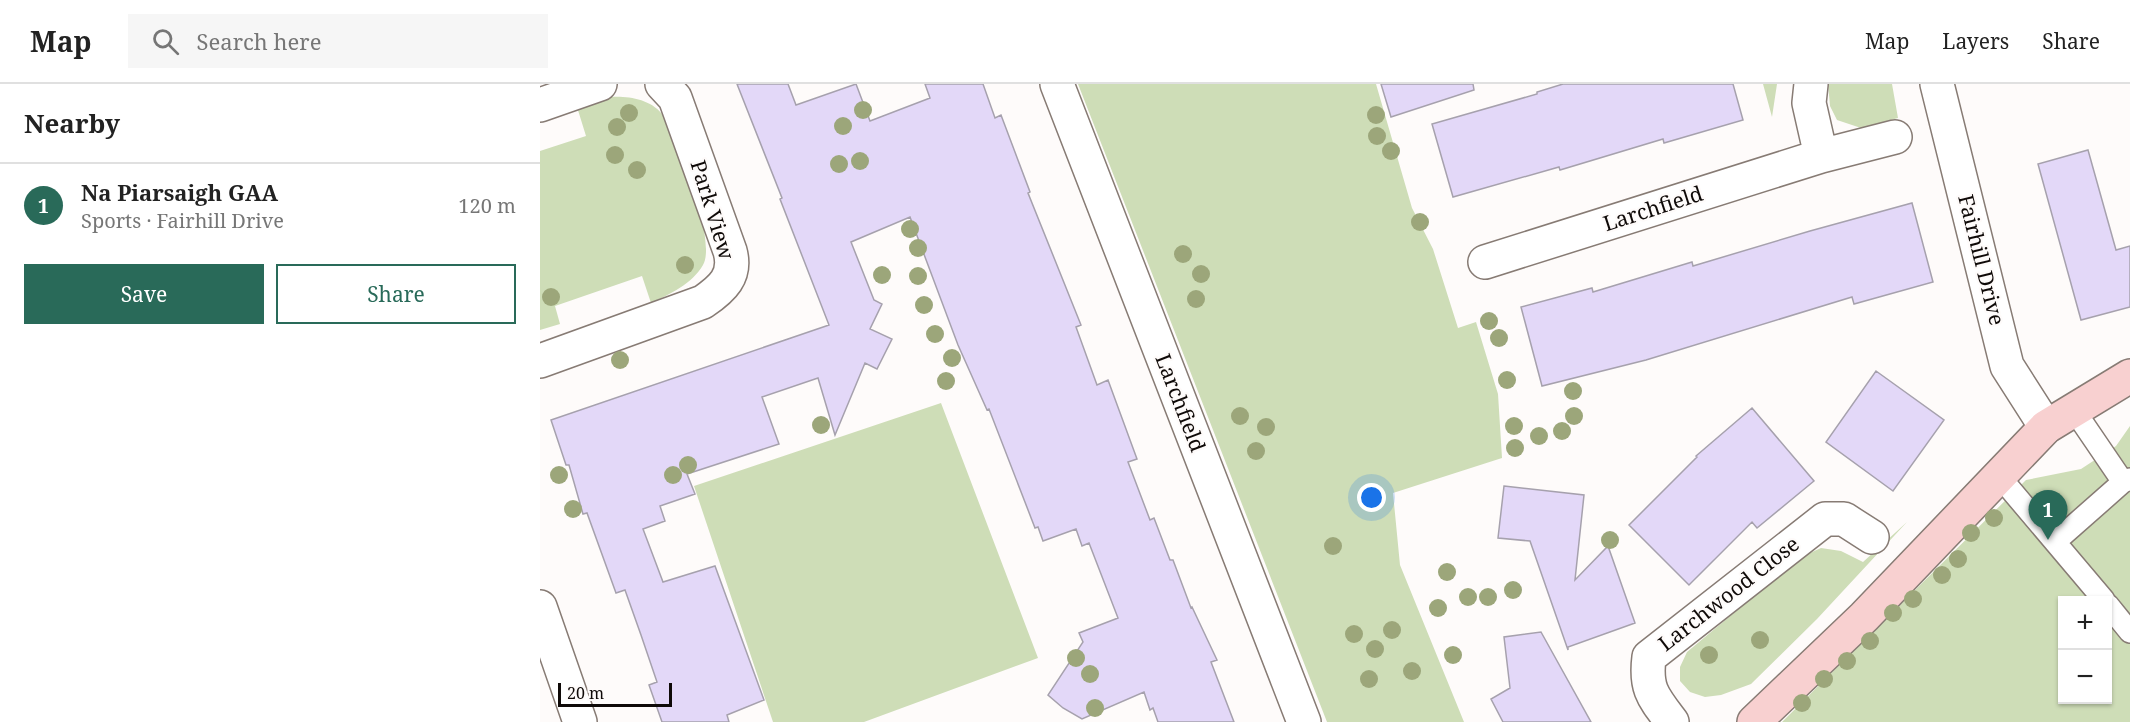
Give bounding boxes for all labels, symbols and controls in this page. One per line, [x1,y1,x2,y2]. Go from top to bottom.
search box [128,14,548,68]
text: Map [30,22,92,60]
icon: search [149,25,182,58]
text: Search here [197,26,321,56]
text: Map [1865,27,1909,55]
text: Layers [1942,27,2009,55]
text: Share [2042,27,2100,55]
text: Nearby [24,105,120,141]
street label: Park View [685,157,742,264]
text: Na Piarsaigh GAA [81,177,278,207]
street label: Larchfield [1599,179,1706,237]
street label: Fairhill Drive [1952,191,2012,328]
text: 1 [38,192,49,219]
text: 120 m [458,192,516,219]
text: Sports · Fairhill Drive [81,207,284,234]
button: Save [24,264,264,324]
button: Share [276,264,516,324]
street label: Larchfield [1149,350,1213,456]
your location [1357,483,1386,512]
pin: 1 [2028,490,2068,540]
street label: Larchwood Close [1652,529,1805,657]
map controls [2058,596,2112,704]
button: + [2058,596,2112,650]
button: − [2058,650,2112,704]
scale bar [558,680,672,708]
text: 20 m [567,682,604,704]

